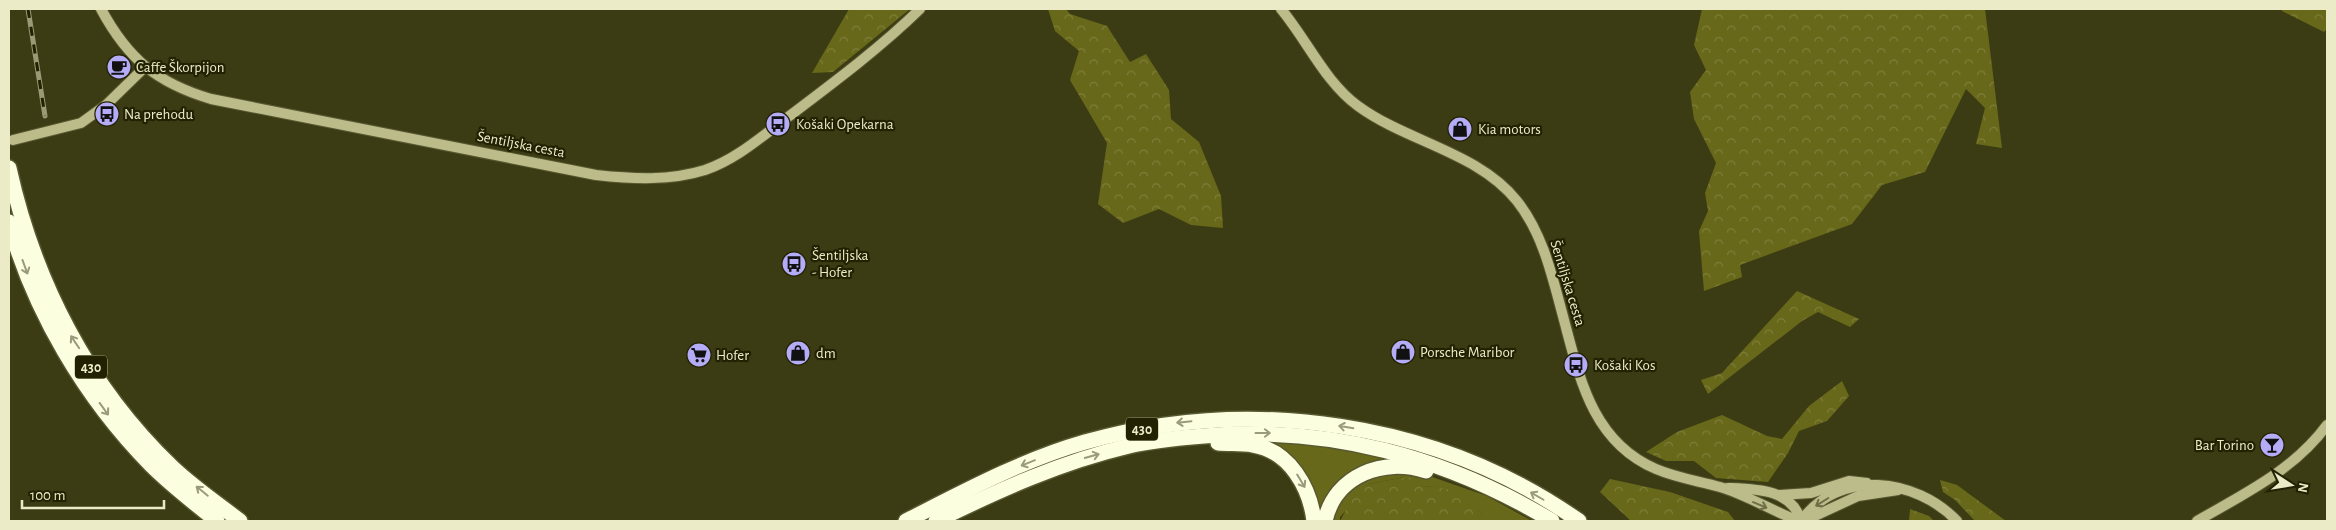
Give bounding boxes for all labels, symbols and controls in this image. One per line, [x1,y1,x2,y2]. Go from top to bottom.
cafe icon: Caffe Škorpijon [106,54,132,80]
place label: Caffe Škorpijon [136,59,225,75]
bus stop icon: Na prehodu [94,101,120,127]
place label: Na prehodu [124,107,194,122]
bus stop icon: Košaki Opekarna [765,111,791,137]
shop icon: Kia motors [1447,116,1473,142]
place label: Košaki Opekarna [796,117,894,132]
place label: Kia motors [1478,122,1541,137]
street label: Šentiljska cesta [476,128,566,160]
street label: Šentiljska cesta [1547,238,1589,328]
place label: Šentiljska - Hofer [812,247,869,280]
bus stop icon: Šentiljska - Hofer [781,251,807,277]
one-way arrow [21,259,30,275]
one-way arrow [69,335,80,349]
shop icon: Porsche Maribor [1390,339,1416,365]
shop icon: dm [785,340,811,366]
supermarket icon: Hofer [686,342,712,368]
place label: Porsche Maribor [1420,345,1515,360]
place label: dm [816,346,836,361]
place label: Hofer [716,348,749,363]
bus stop icon: Košaki Kos [1563,352,1589,378]
road number: 430 [75,356,107,378]
place label: Košaki Kos [1594,358,1655,373]
one-way arrow [99,402,109,416]
one-way arrow [1177,417,1193,427]
road number: 430 [1126,418,1158,440]
one-way arrow [1339,422,1355,432]
one-way arrow [1254,428,1270,438]
bar icon: Bar Torino [2259,432,2285,458]
place label: Bar Torino [2195,438,2254,453]
one-way arrow [1083,451,1099,461]
one-way arrow [1021,459,1036,469]
north arrow [2266,460,2316,510]
one-way arrow [1296,474,1306,488]
scale bar [22,478,165,510]
text: N [2295,481,2311,494]
one-way arrow [195,486,209,496]
text: 100 m [30,488,65,503]
one-way arrow [1531,490,1545,500]
one-way arrow [1816,497,1830,507]
one-way arrow [1752,500,1767,510]

